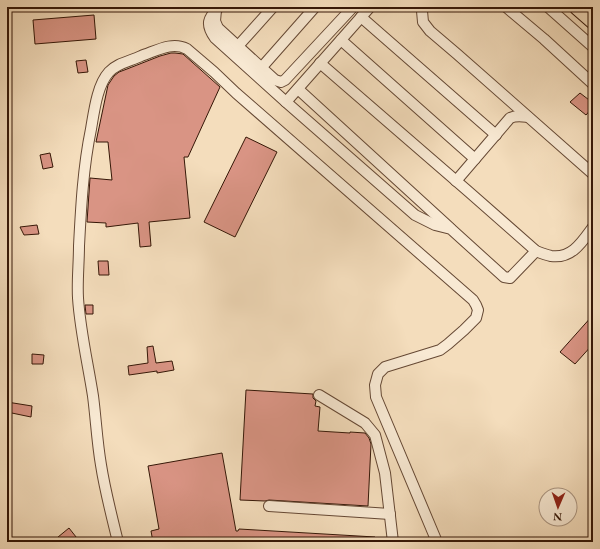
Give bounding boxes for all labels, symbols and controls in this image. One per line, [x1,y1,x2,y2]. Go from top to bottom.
north arrow [538,487,578,527]
text: N [553,510,562,524]

